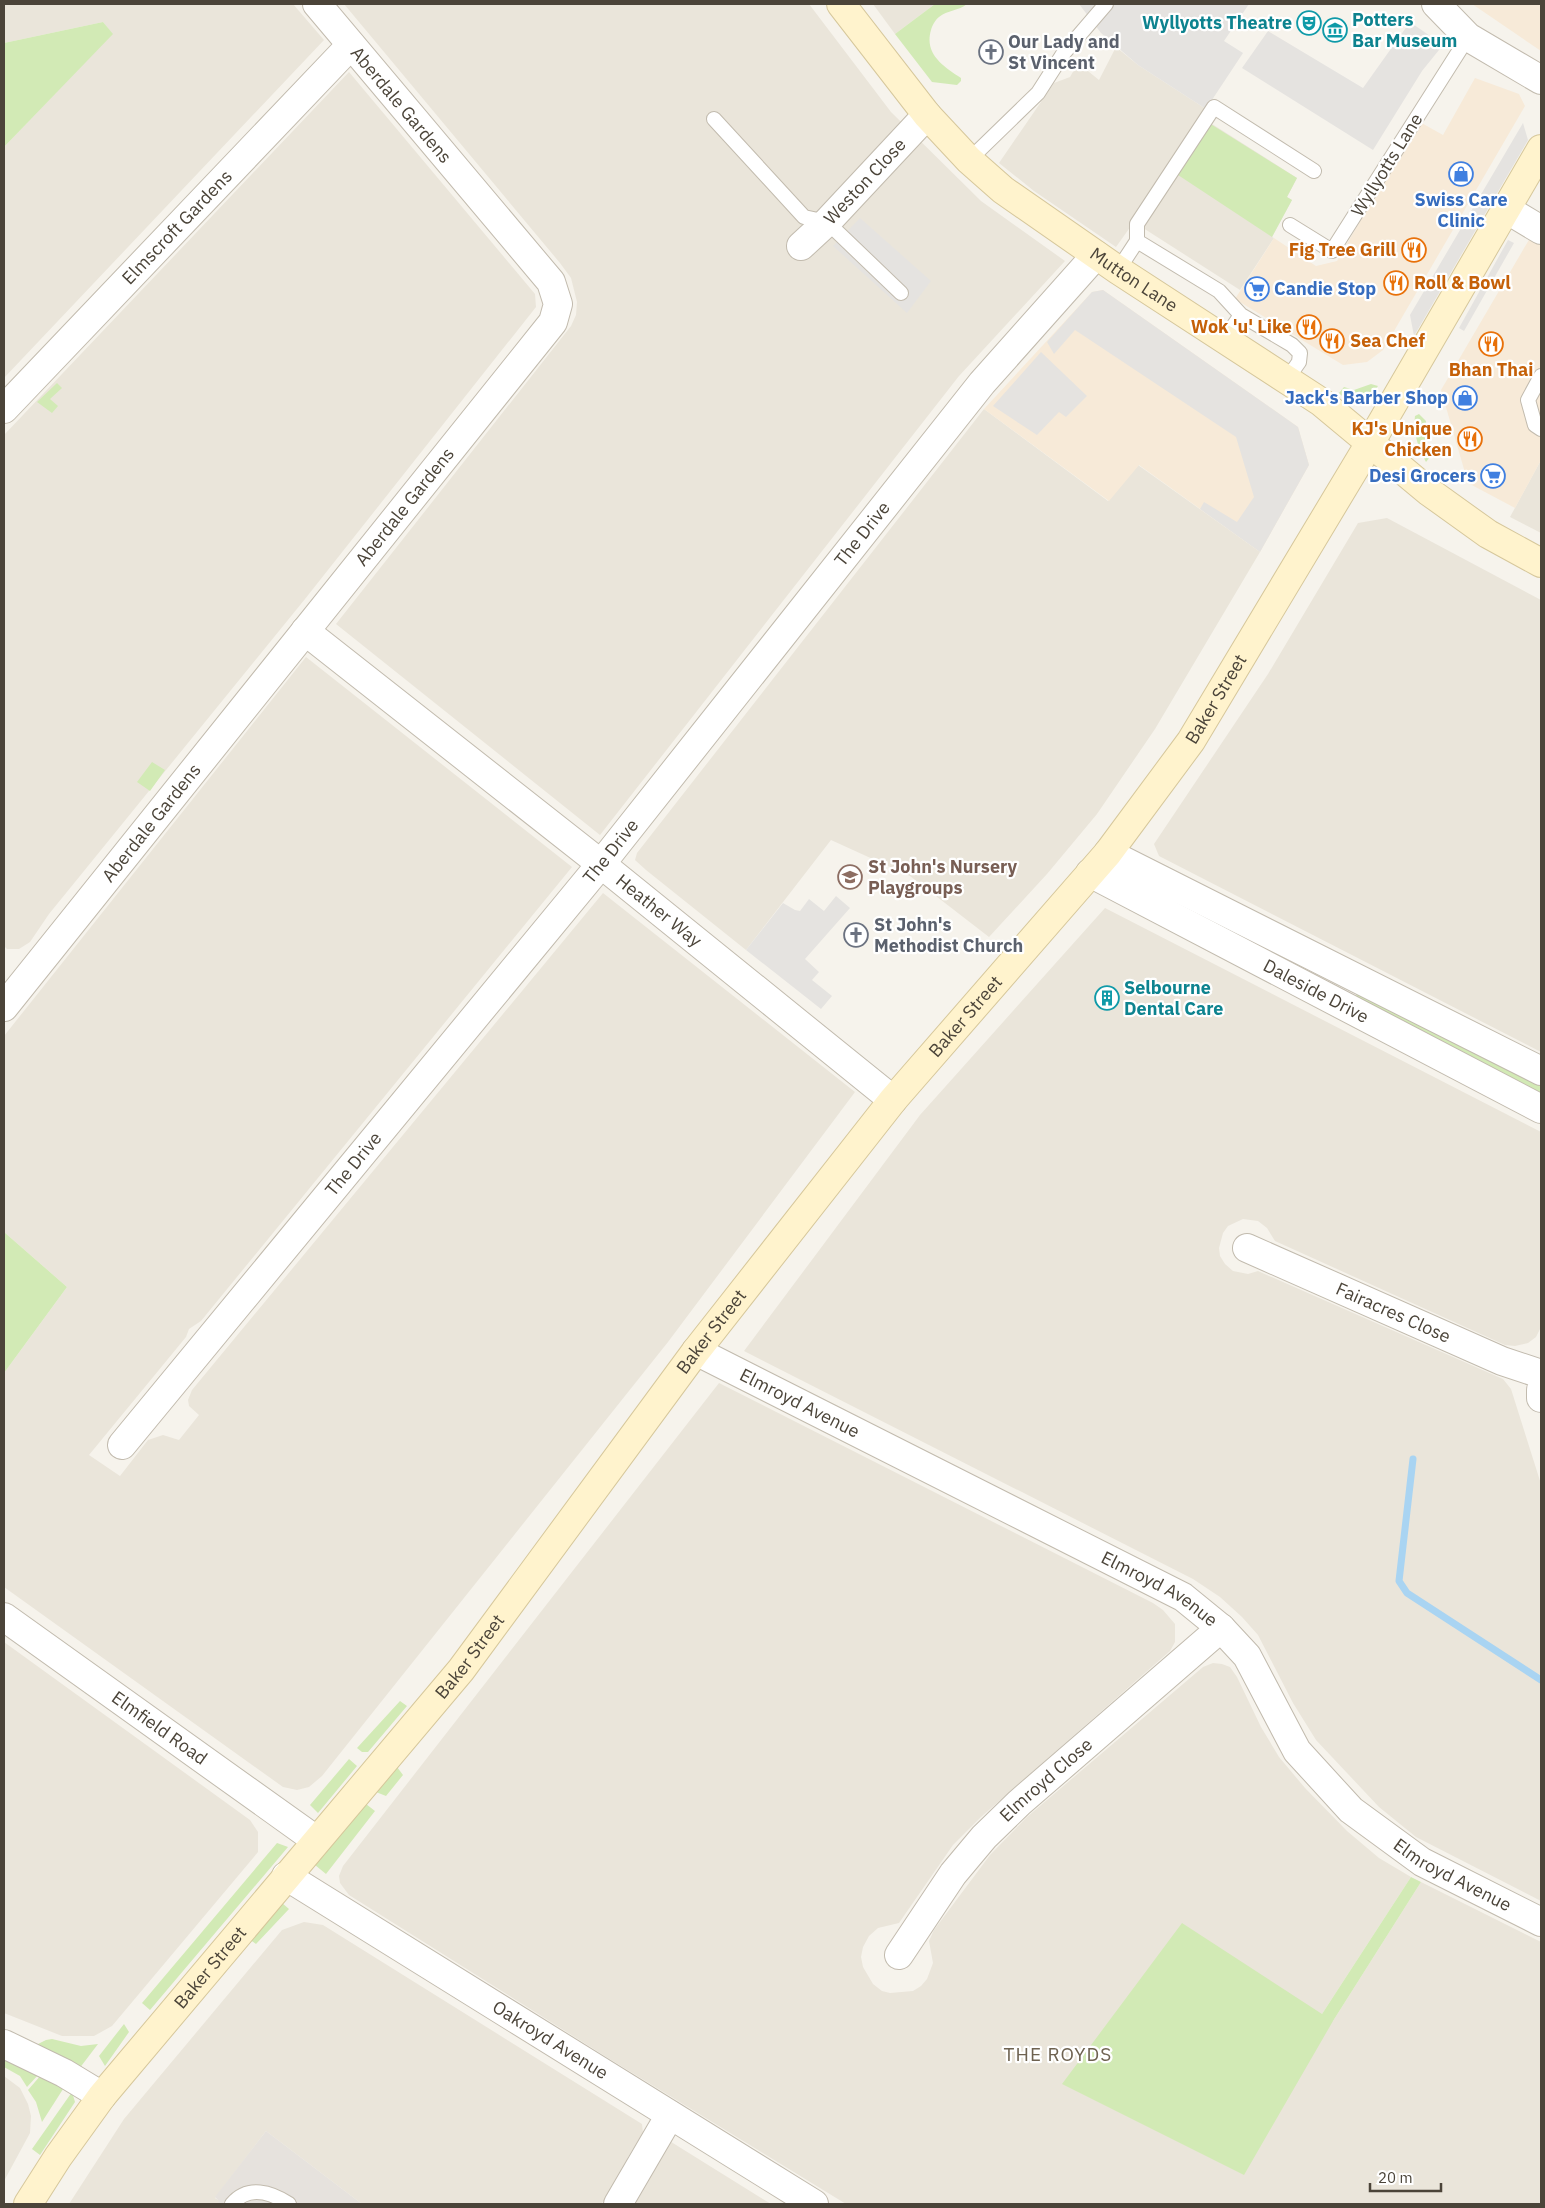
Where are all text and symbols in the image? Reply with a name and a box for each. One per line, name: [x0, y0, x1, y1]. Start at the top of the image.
place label: Potters Bar Museum: [1352, 8, 1457, 52]
theatre icon: Wyllyotts Theatre: [1296, 10, 1322, 36]
place label: Wyllyotts Theatre: [1142, 11, 1292, 34]
museum icon: Potters Bar Museum: [1322, 17, 1348, 43]
place label: Our Lady and St Vincent: [1008, 30, 1120, 74]
church icon: Our Lady and St Vincent: [978, 39, 1004, 65]
street label: Aberdale Gardens: [346, 42, 457, 168]
street label: Wyllyotts Lane: [1346, 109, 1428, 221]
street label: Weston Close: [819, 133, 911, 229]
shop icon: Swiss Care Clinic: [1448, 161, 1474, 187]
street label: Elmscroft Gardens: [117, 165, 237, 289]
place label: Swiss Care Clinic: [1414, 188, 1508, 232]
restaurant icon: Fig Tree Grill: [1401, 237, 1427, 263]
place label: Fig Tree Grill: [1289, 238, 1397, 261]
street label: Mutton Lane: [1086, 242, 1182, 317]
restaurant icon: Roll & Bowl: [1383, 270, 1409, 296]
place label: Roll & Bowl: [1414, 271, 1511, 294]
supermarket icon: Candie Stop: [1244, 276, 1270, 302]
place label: Candie Stop: [1274, 277, 1376, 300]
restaurant icon: Wok 'u' Like: [1296, 314, 1322, 340]
place label: Wok 'u' Like: [1191, 315, 1292, 338]
restaurant icon: Sea Chef: [1319, 328, 1345, 354]
place label: Sea Chef: [1350, 329, 1425, 352]
restaurant icon: Bhan Thai: [1478, 331, 1504, 357]
place label: Bhan Thai: [1449, 358, 1533, 381]
shop icon: Jack's Barber Shop: [1452, 385, 1478, 411]
place label: Jack's Barber Shop: [1285, 386, 1448, 409]
place label: KJ's Unique Chicken: [1351, 417, 1452, 461]
restaurant icon: KJ's Unique Chicken: [1457, 426, 1483, 452]
street label: Aberdale Gardens: [350, 443, 459, 570]
supermarket icon: Desi Grocers: [1480, 463, 1506, 489]
place label: Desi Grocers: [1369, 464, 1476, 487]
street label: The Drive: [829, 496, 895, 571]
street label: Baker Street: [1180, 650, 1251, 748]
street label: Aberdale Gardens: [97, 759, 206, 886]
street label: The Drive: [578, 814, 643, 888]
place label: St John's Nursery Playgroups: [868, 855, 1017, 899]
school or university icon: St John's Nursery Playgroups: [837, 864, 863, 890]
street label: Heather Way: [611, 869, 707, 952]
place label: St John's Methodist Church: [874, 913, 1023, 957]
church icon: St John's Methodist Church: [843, 922, 869, 948]
street label: Daleside Drive: [1259, 954, 1373, 1028]
street label: Baker Street: [924, 971, 1007, 1062]
place label: Selbourne Dental Care: [1124, 976, 1224, 1020]
building icon: Selbourne Dental Care: [1094, 985, 1120, 1011]
street label: The Drive: [320, 1127, 386, 1201]
street label: Fairacres Close: [1333, 1277, 1454, 1348]
street label: Baker Street: [671, 1285, 751, 1378]
street label: Elmroyd Avenue: [736, 1363, 864, 1443]
street label: Elmroyd Avenue: [1097, 1546, 1223, 1632]
street label: Baker Street: [430, 1609, 509, 1703]
street label: Elmfield Road: [107, 1686, 212, 1770]
street label: Elmroyd Close: [995, 1733, 1097, 1827]
street label: Elmroyd Avenue: [1389, 1833, 1515, 1916]
street label: Baker Street: [169, 1921, 251, 2013]
street label: Oakroyd Avenue: [488, 1995, 613, 2084]
district label: THE ROYDS: [1004, 2042, 1112, 2066]
scale bar: [1370, 2160, 1441, 2192]
text: 20 m: [1378, 2168, 1413, 2187]

